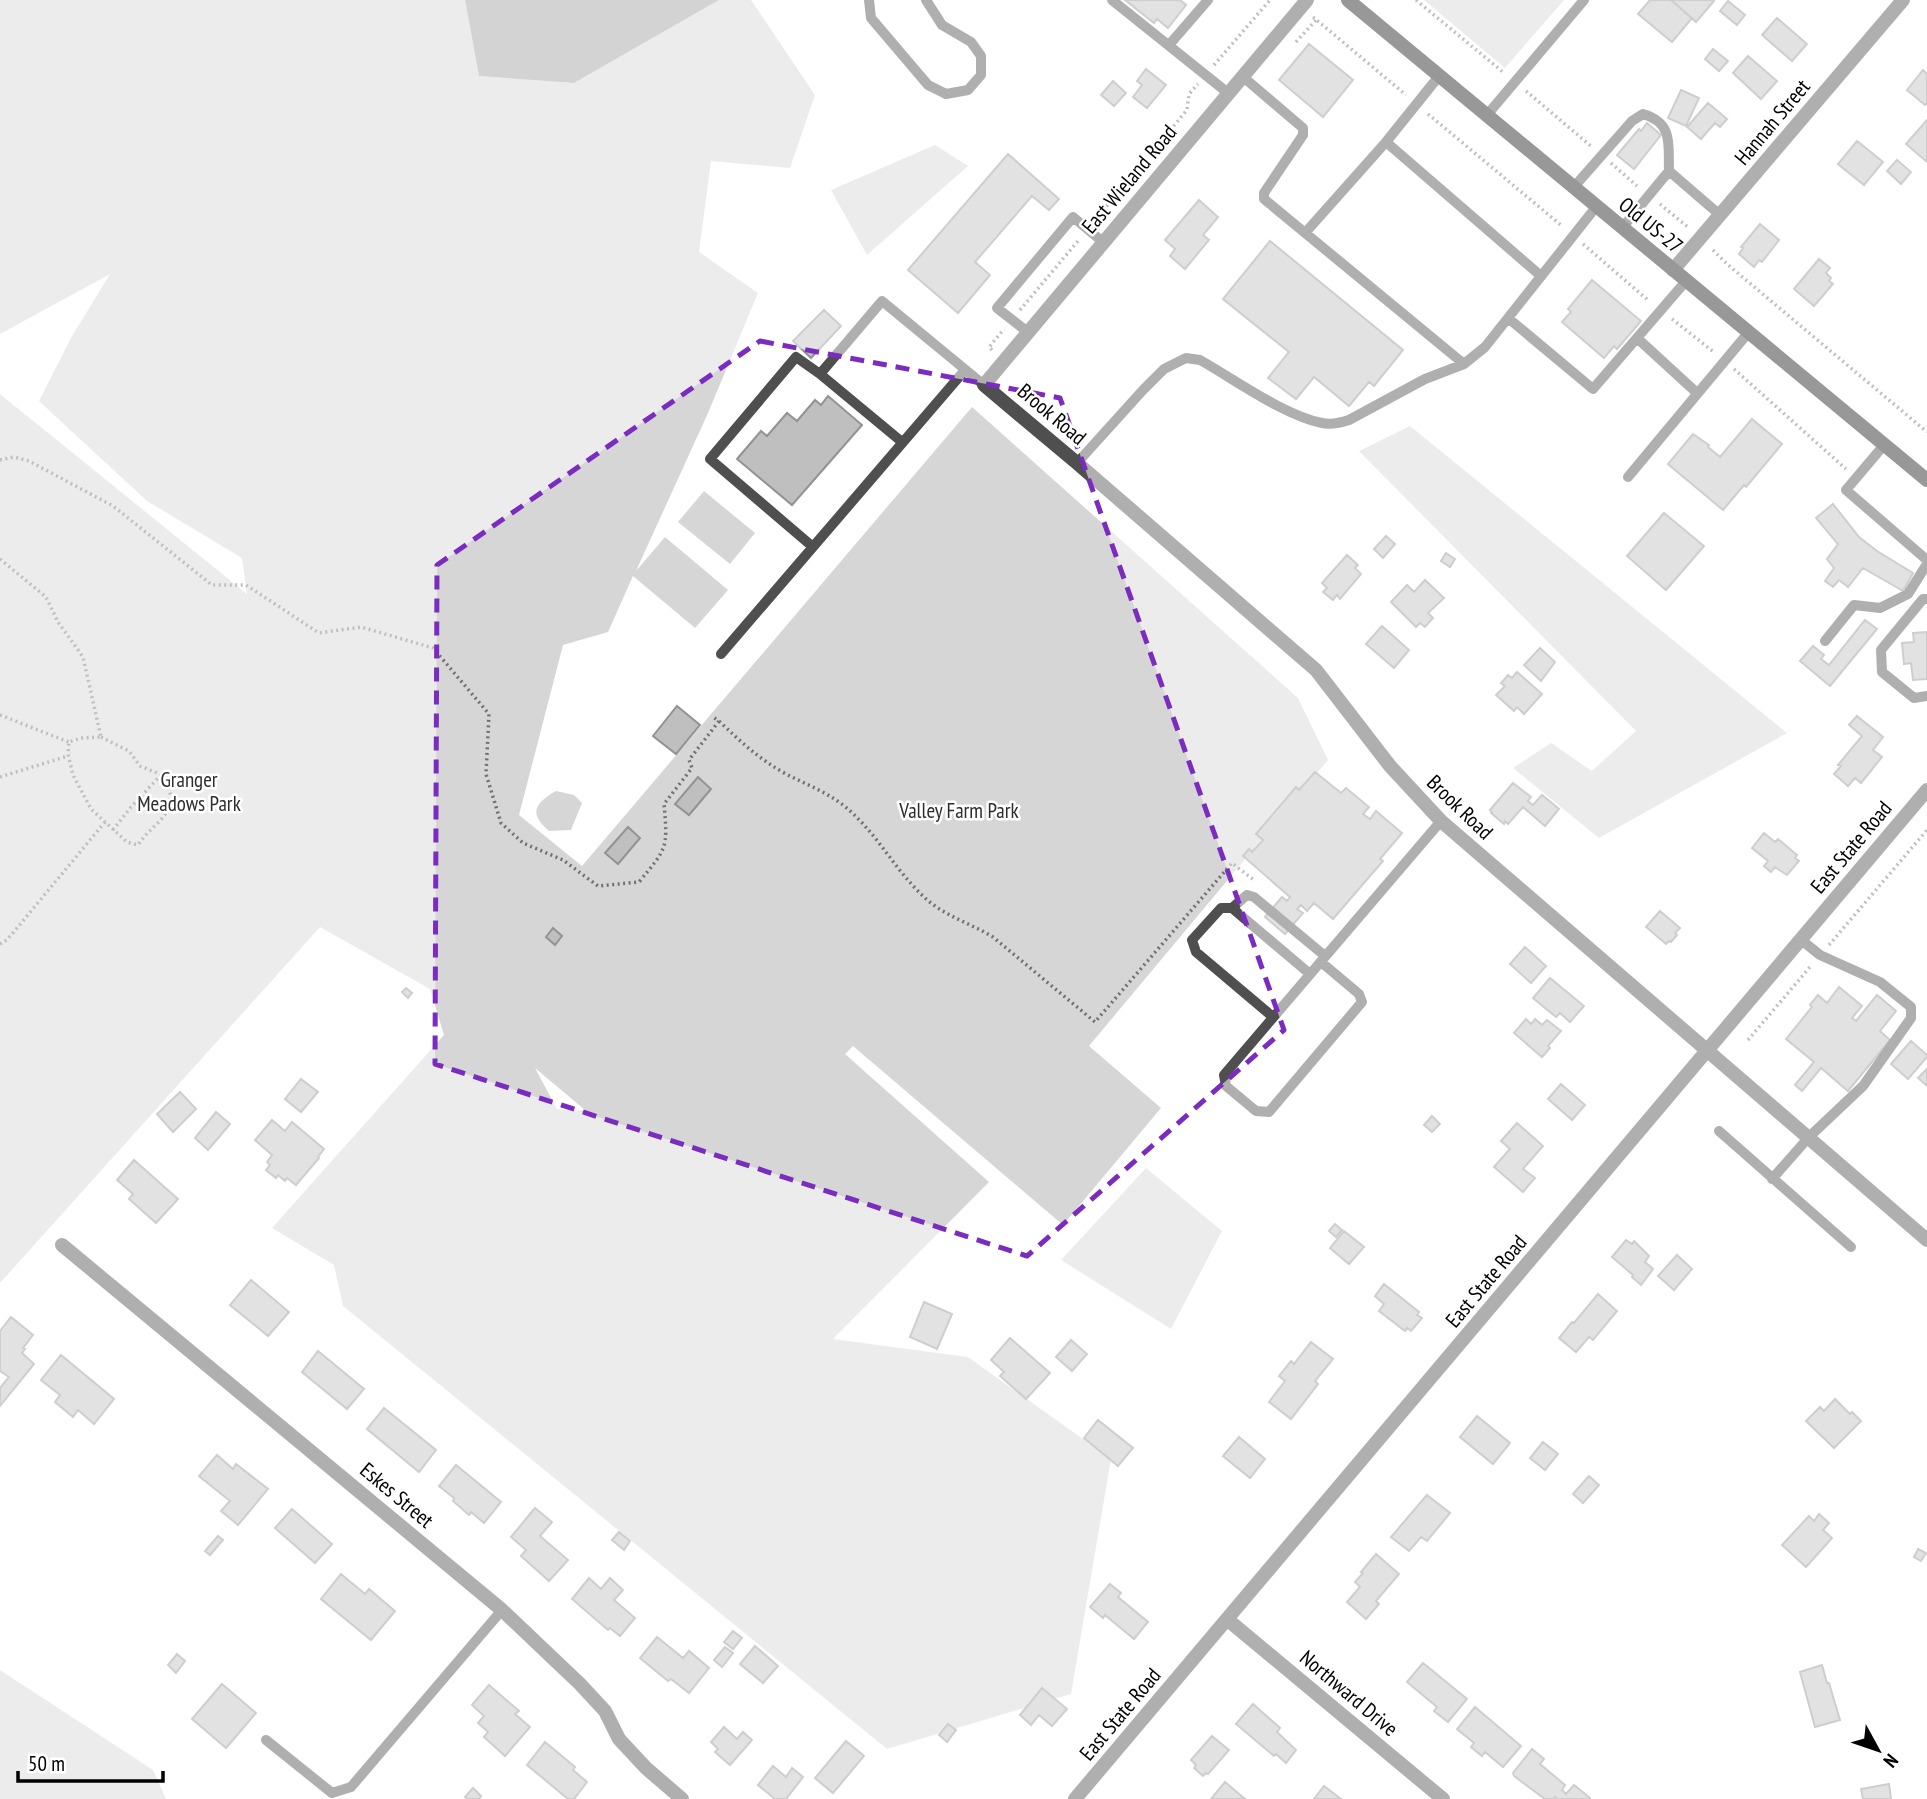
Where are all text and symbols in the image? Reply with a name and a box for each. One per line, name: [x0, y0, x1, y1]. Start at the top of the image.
street label: Hannah Street: [1728, 73, 1816, 170]
street label: East Wieland Road: [1076, 119, 1182, 239]
street label: Old US-27: [1613, 191, 1689, 259]
street label: Brook Road: [1012, 377, 1092, 451]
park label: Granger Meadows Park: [137, 766, 241, 817]
street label: Brook Road: [1421, 769, 1499, 845]
street label: East State Road: [1805, 795, 1897, 899]
park label: Valley Farm Park: [898, 797, 1019, 824]
street label: East State Road: [1440, 1229, 1532, 1333]
street label: Eskes Street: [355, 1456, 439, 1534]
street label: Northward Drive: [1294, 1644, 1404, 1742]
street label: East State Road: [1074, 1662, 1166, 1766]
north arrow: [1843, 1715, 1913, 1785]
scale bar: [18, 1740, 163, 1784]
text: N: [1879, 1749, 1904, 1773]
text: 50 m: [28, 1750, 65, 1777]

